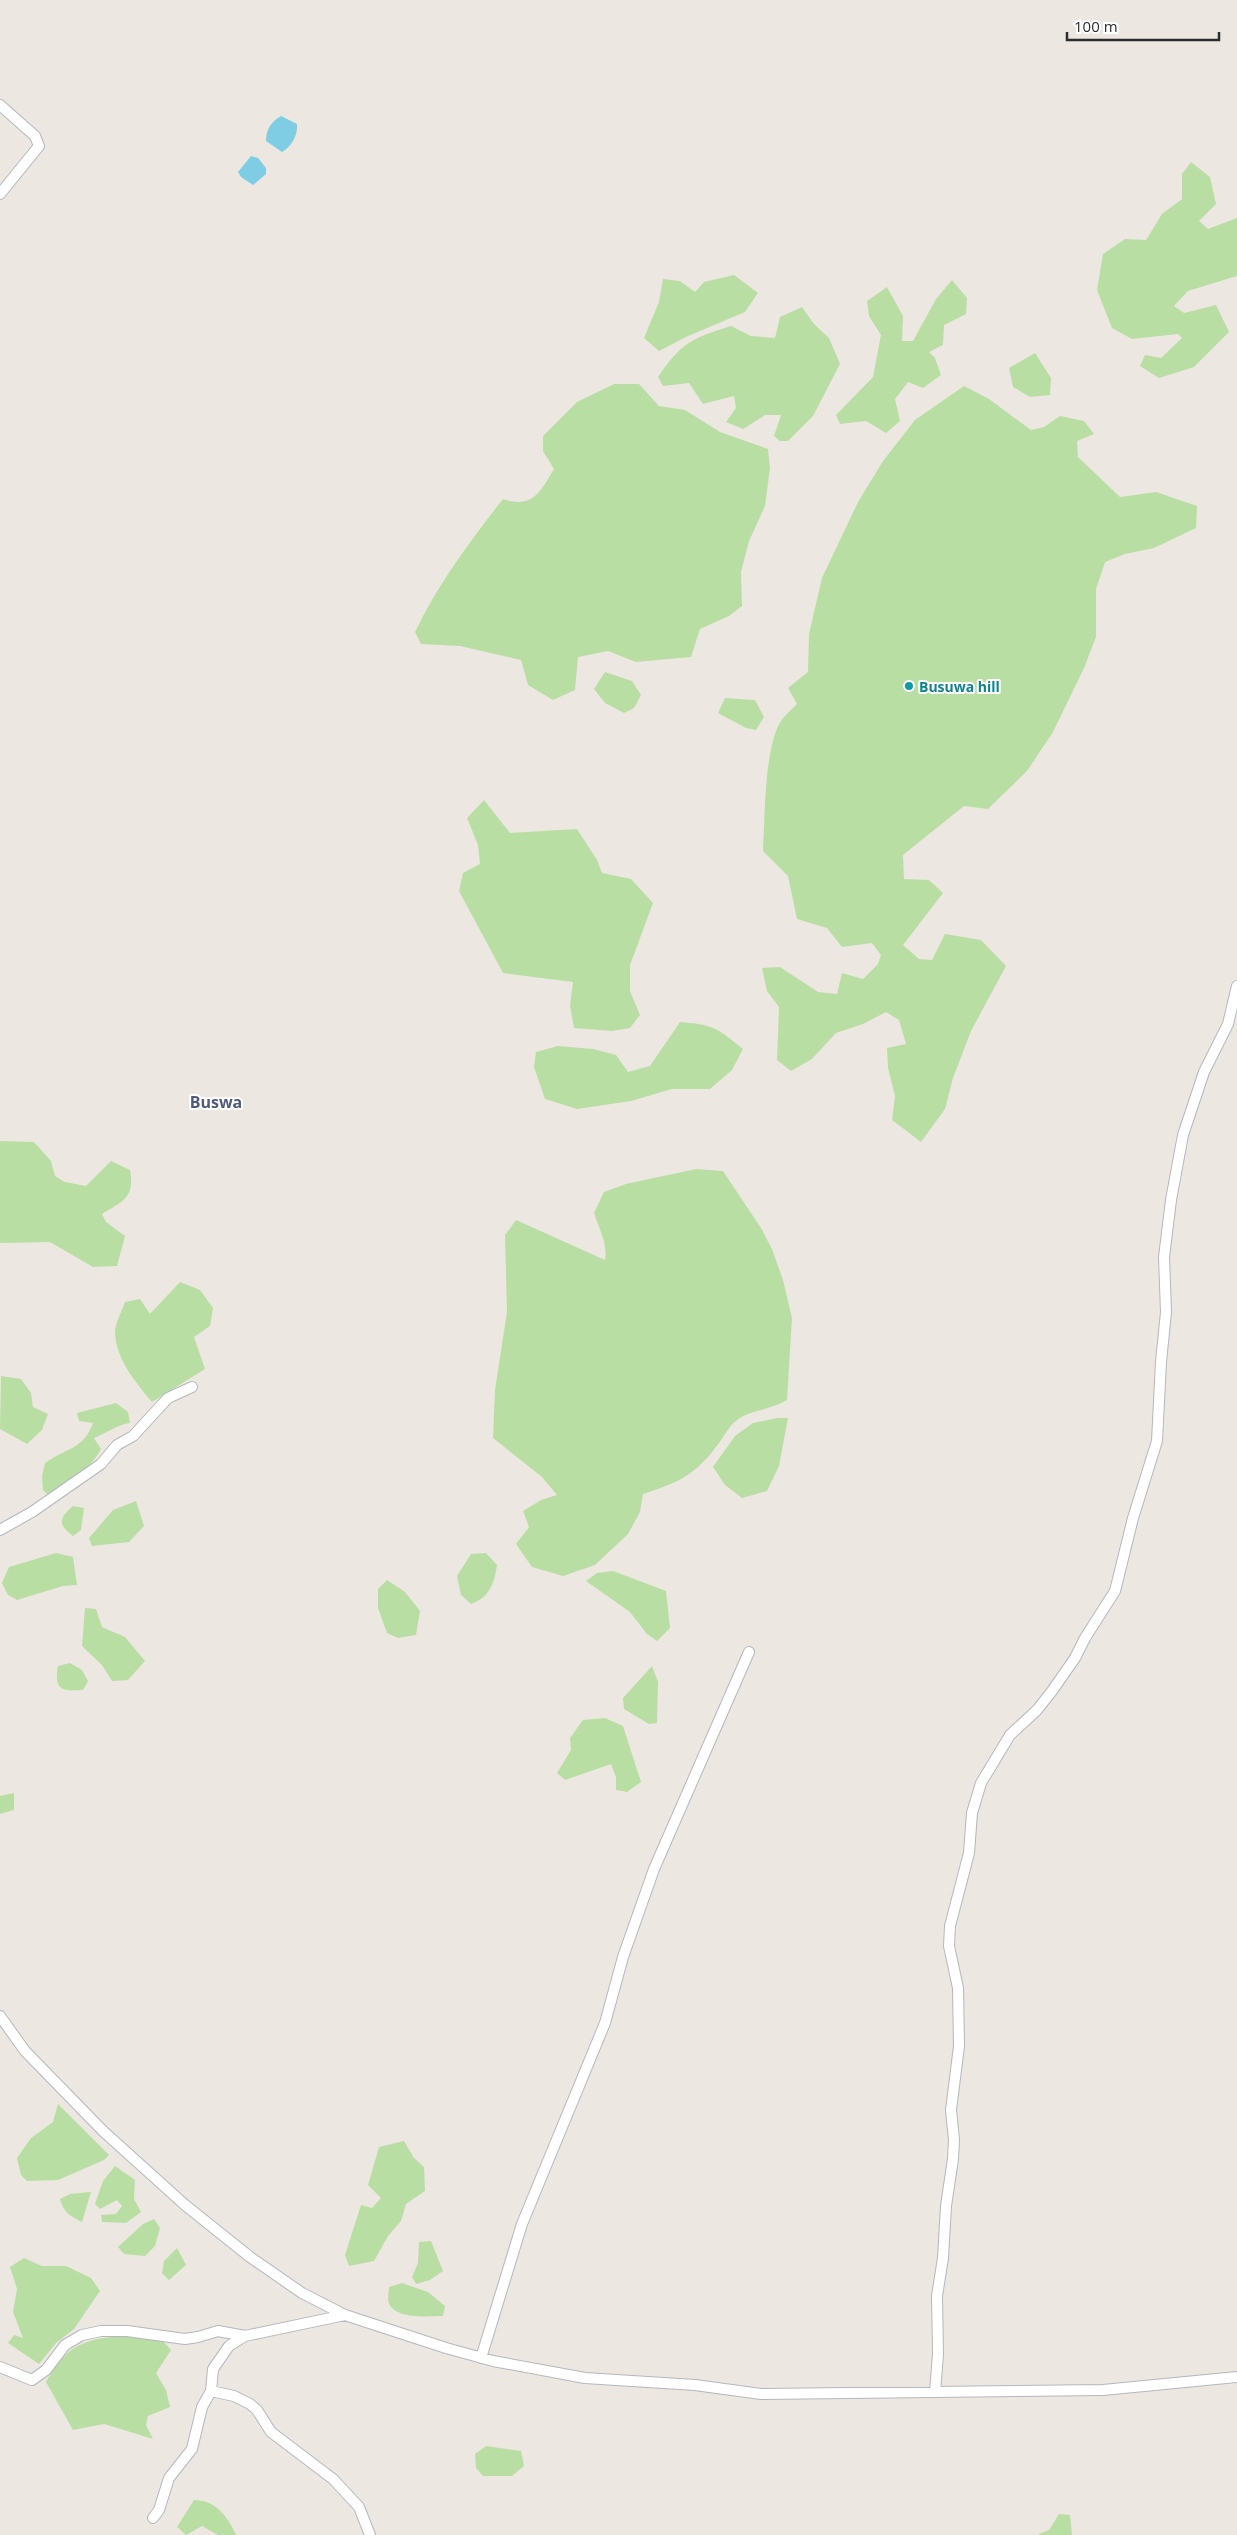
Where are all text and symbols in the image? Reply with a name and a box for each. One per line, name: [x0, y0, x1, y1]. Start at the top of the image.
scale bar: [1067, 10, 1220, 42]
text: 100 m: [1074, 16, 1118, 36]
place label: Busuwa hill: [919, 677, 1000, 696]
marker: Busuwa hill: [903, 680, 915, 692]
district label: Buswa: [190, 1091, 242, 1113]

